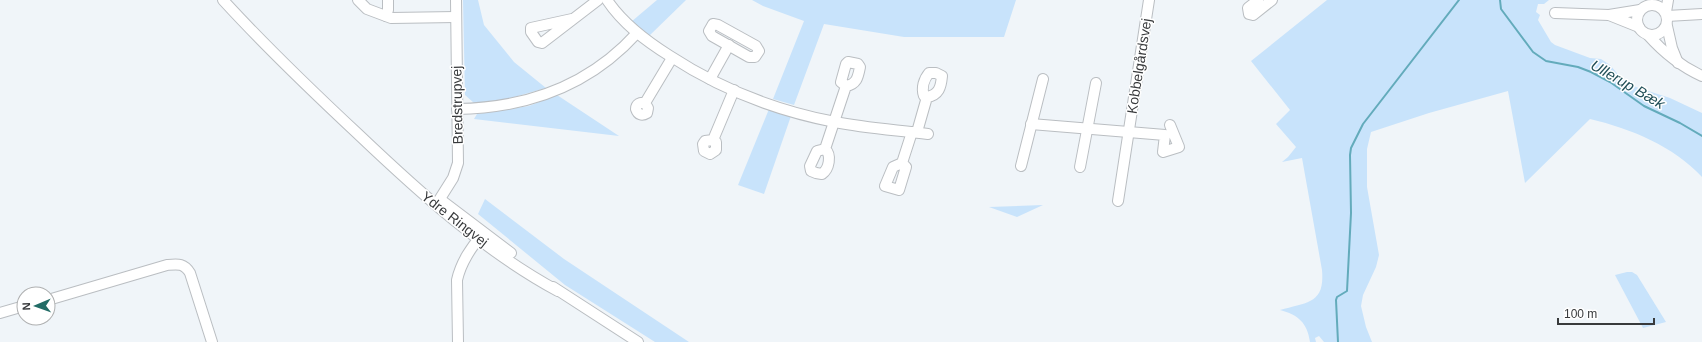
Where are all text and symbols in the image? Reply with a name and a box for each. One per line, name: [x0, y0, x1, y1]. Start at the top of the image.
street label: Kobbelgårdsvej: [1124, 17, 1154, 115]
water label: Ullerup Bæk: [1588, 56, 1669, 113]
street label: Bredstrupvej: [448, 66, 466, 144]
street label: Ydre Ringvej: [418, 188, 492, 250]
north arrow: [16, 286, 56, 326]
scale bar: [1558, 300, 1654, 326]
text: N: [20, 302, 32, 311]
text: 100 m: [1564, 307, 1597, 321]

